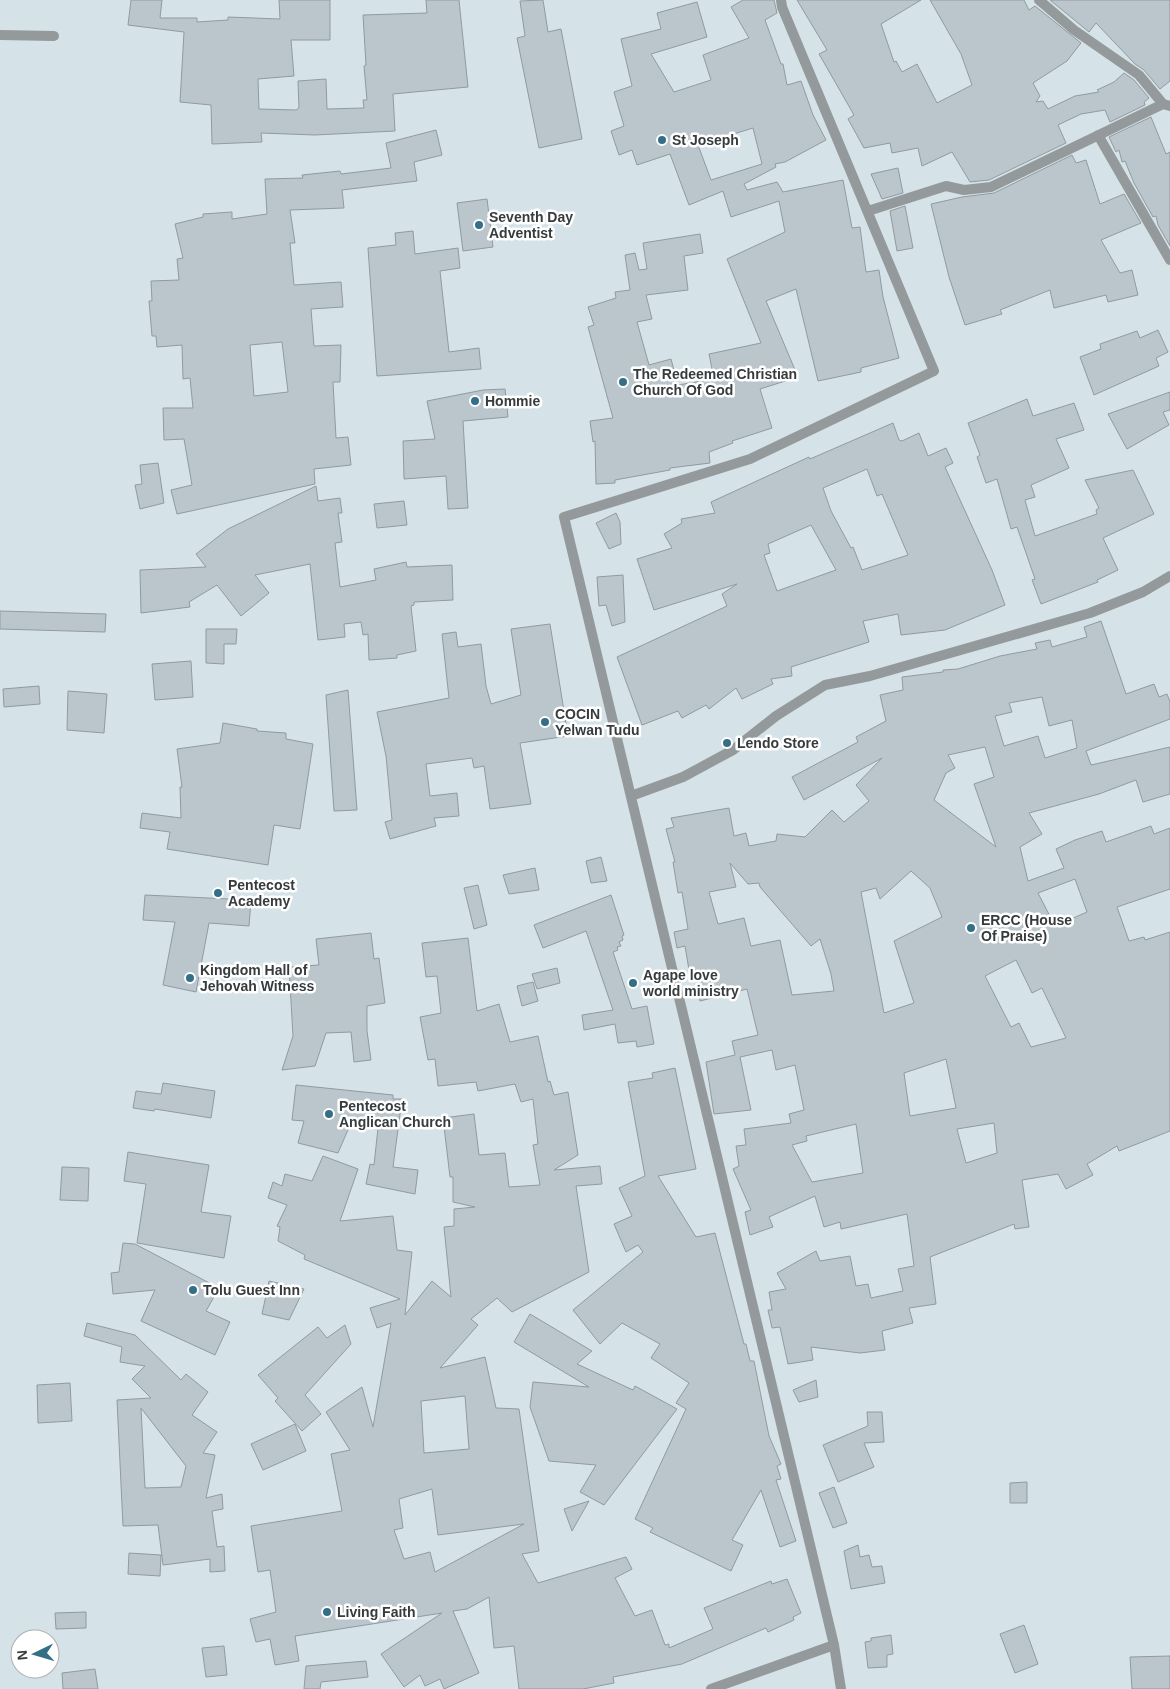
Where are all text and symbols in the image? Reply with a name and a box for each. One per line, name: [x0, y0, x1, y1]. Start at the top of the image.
place label: St Joseph: [672, 132, 739, 148]
marker: St Joseph: [656, 134, 668, 146]
place label: Seventh Day Adventist: [489, 209, 573, 241]
marker: Seventh Day Adventist: [473, 219, 485, 231]
place label: The Redeemed Christian Church Of God: [633, 366, 797, 398]
marker: The Redeemed Christian Church Of God: [617, 376, 629, 388]
place label: Hommie: [485, 393, 540, 409]
marker: Hommie: [469, 395, 481, 407]
place label: COCIN Yelwan Tudu: [555, 706, 640, 738]
marker: COCIN Yelwan Tudu: [539, 716, 551, 728]
place label: Lendo Store: [737, 735, 819, 751]
marker: Lendo Store: [721, 737, 733, 749]
place label: Pentecost Academy: [228, 877, 295, 909]
marker: Pentecost Academy: [212, 887, 224, 899]
place label: ERCC (House Of Praise): [981, 912, 1072, 944]
marker: ERCC (House Of Praise): [965, 922, 977, 934]
place label: Kingdom Hall of Jehovah Witness: [200, 962, 314, 994]
place label: Agape love world ministry: [642, 967, 739, 999]
marker: Kingdom Hall of Jehovah Witness: [184, 972, 196, 984]
marker: Agape love world ministry: [627, 977, 639, 989]
place label: Pentecost Anglican Church: [339, 1098, 451, 1130]
marker: Pentecost Anglican Church: [323, 1108, 335, 1120]
place label: Tolu Guest Inn: [203, 1282, 300, 1298]
marker: Tolu Guest Inn: [187, 1284, 199, 1296]
place label: Living Faith: [337, 1604, 416, 1620]
marker: Living Faith: [321, 1606, 333, 1618]
north arrow: [10, 1629, 60, 1679]
text: N: [14, 1649, 30, 1661]

